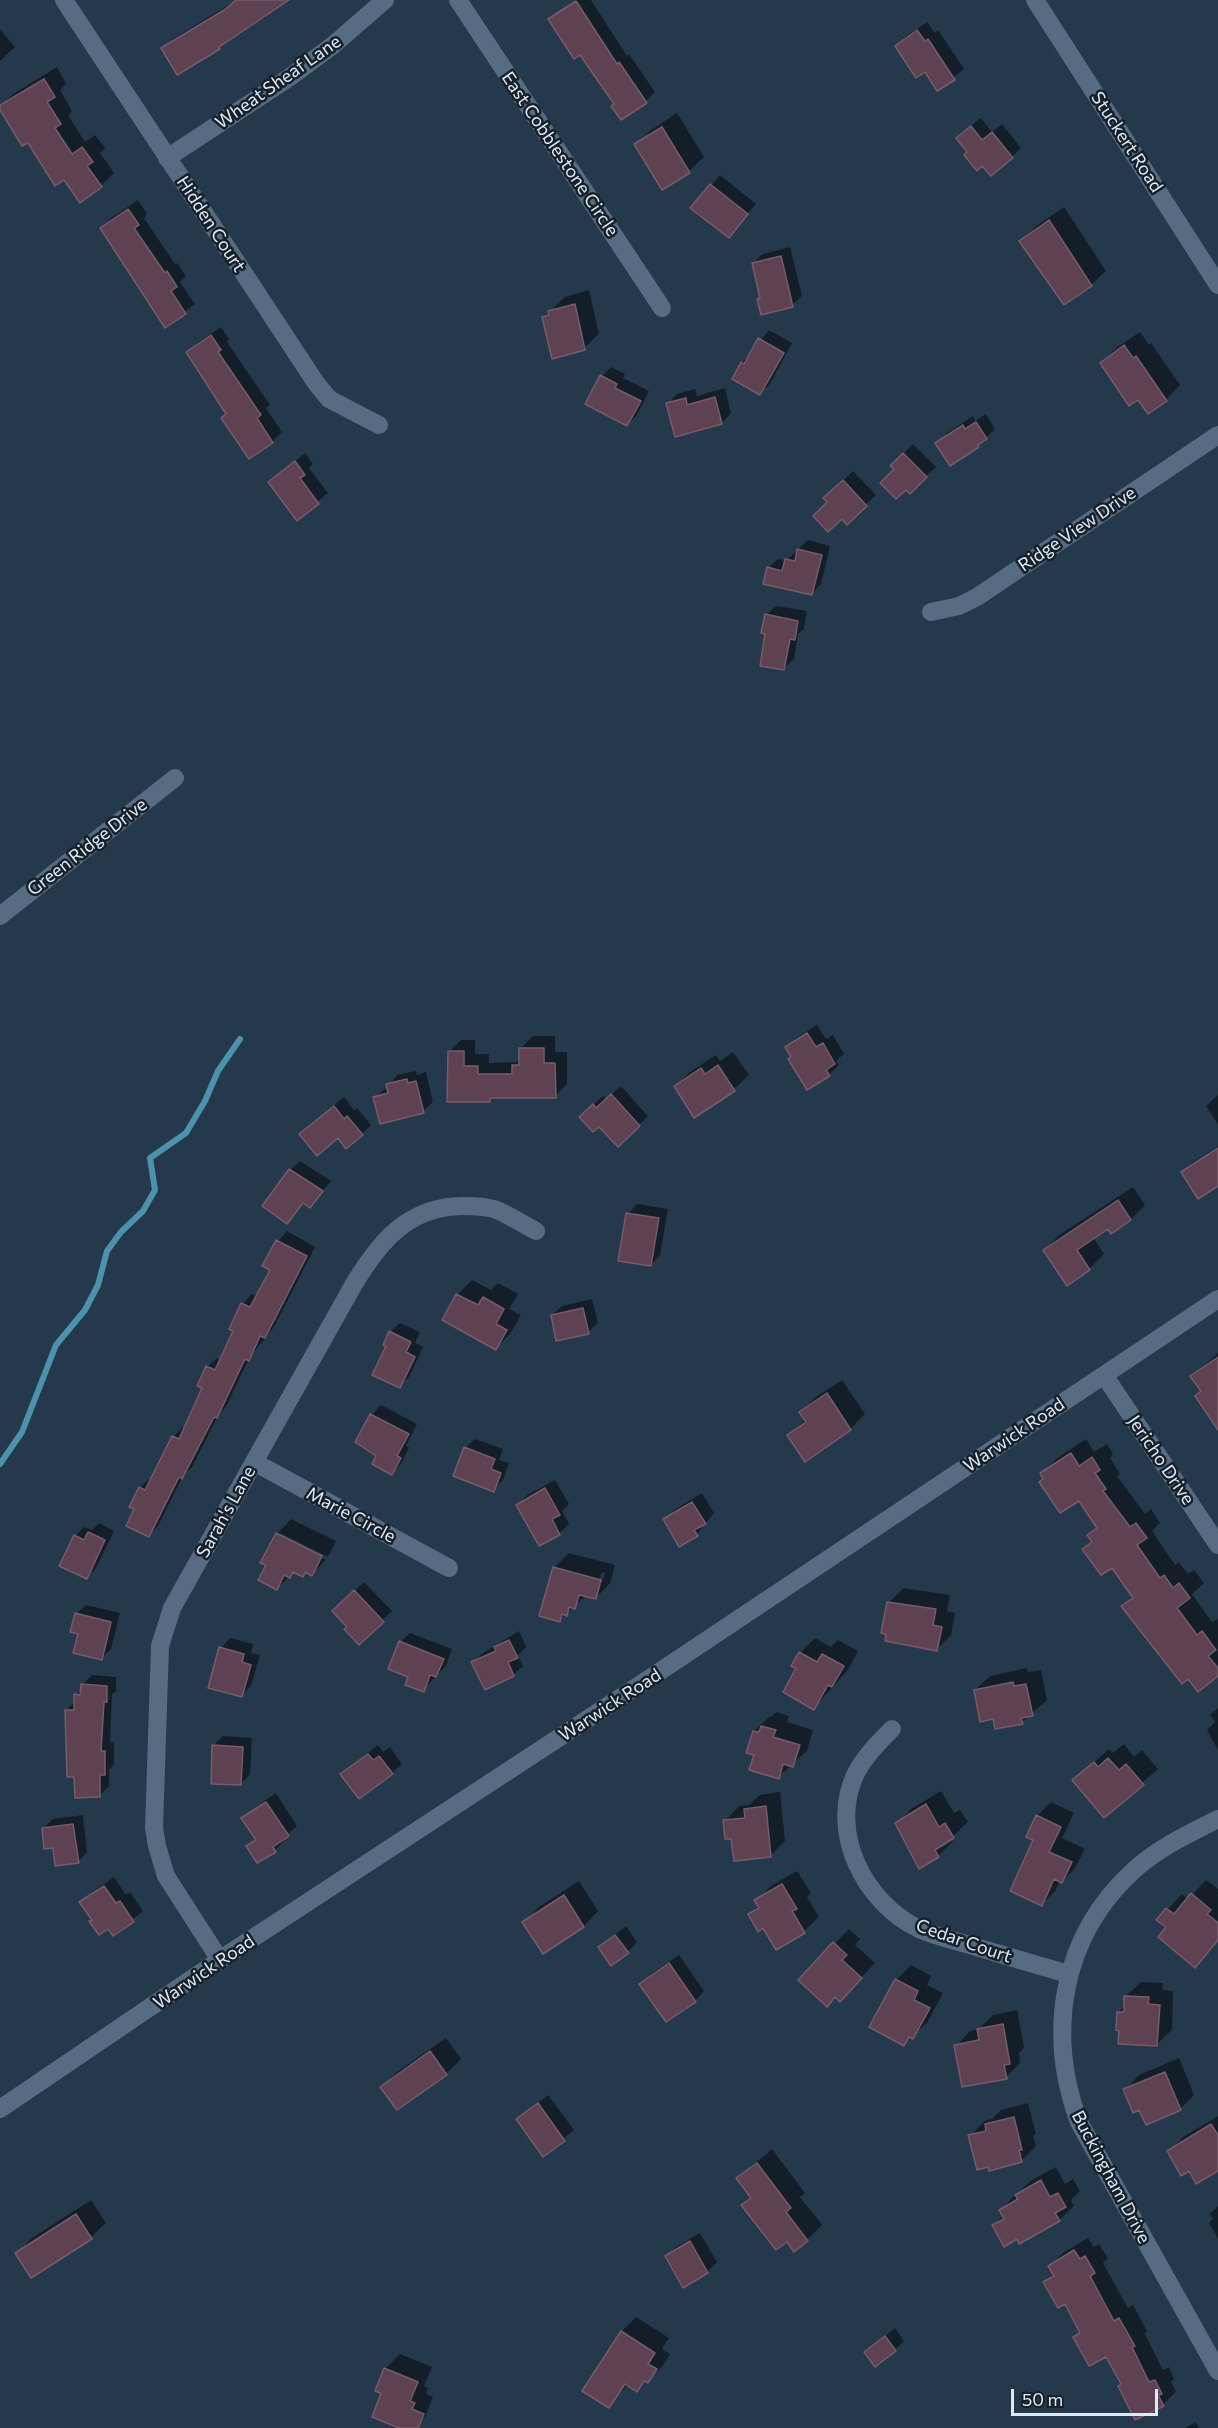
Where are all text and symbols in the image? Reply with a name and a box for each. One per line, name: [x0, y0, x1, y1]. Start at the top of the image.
street label: Wheat Sheaf Lane: [211, 31, 345, 133]
street label: East Cobblestone Circle: [497, 68, 623, 240]
street label: Stuckert Road: [1086, 88, 1168, 196]
street label: Hidden Court: [172, 172, 250, 276]
street label: Ridge View Drive: [1014, 482, 1140, 576]
street label: Green Ridge Drive: [23, 794, 151, 900]
street label: Warwick Road: [959, 1393, 1069, 1477]
street label: Jericho Drive: [1123, 1411, 1199, 1509]
street label: Sarah's Lane: [192, 1462, 260, 1562]
street label: Marie Circle: [303, 1482, 399, 1548]
street label: Warwick Road: [555, 1664, 665, 1746]
street label: Cedar Court: [913, 1915, 1015, 1967]
street label: Warwick Road: [149, 1930, 259, 2014]
street label: Buckingham Drive: [1067, 2107, 1155, 2247]
scale bar: [1014, 2377, 1161, 2415]
text: 50 m: [1022, 2388, 1063, 2410]

